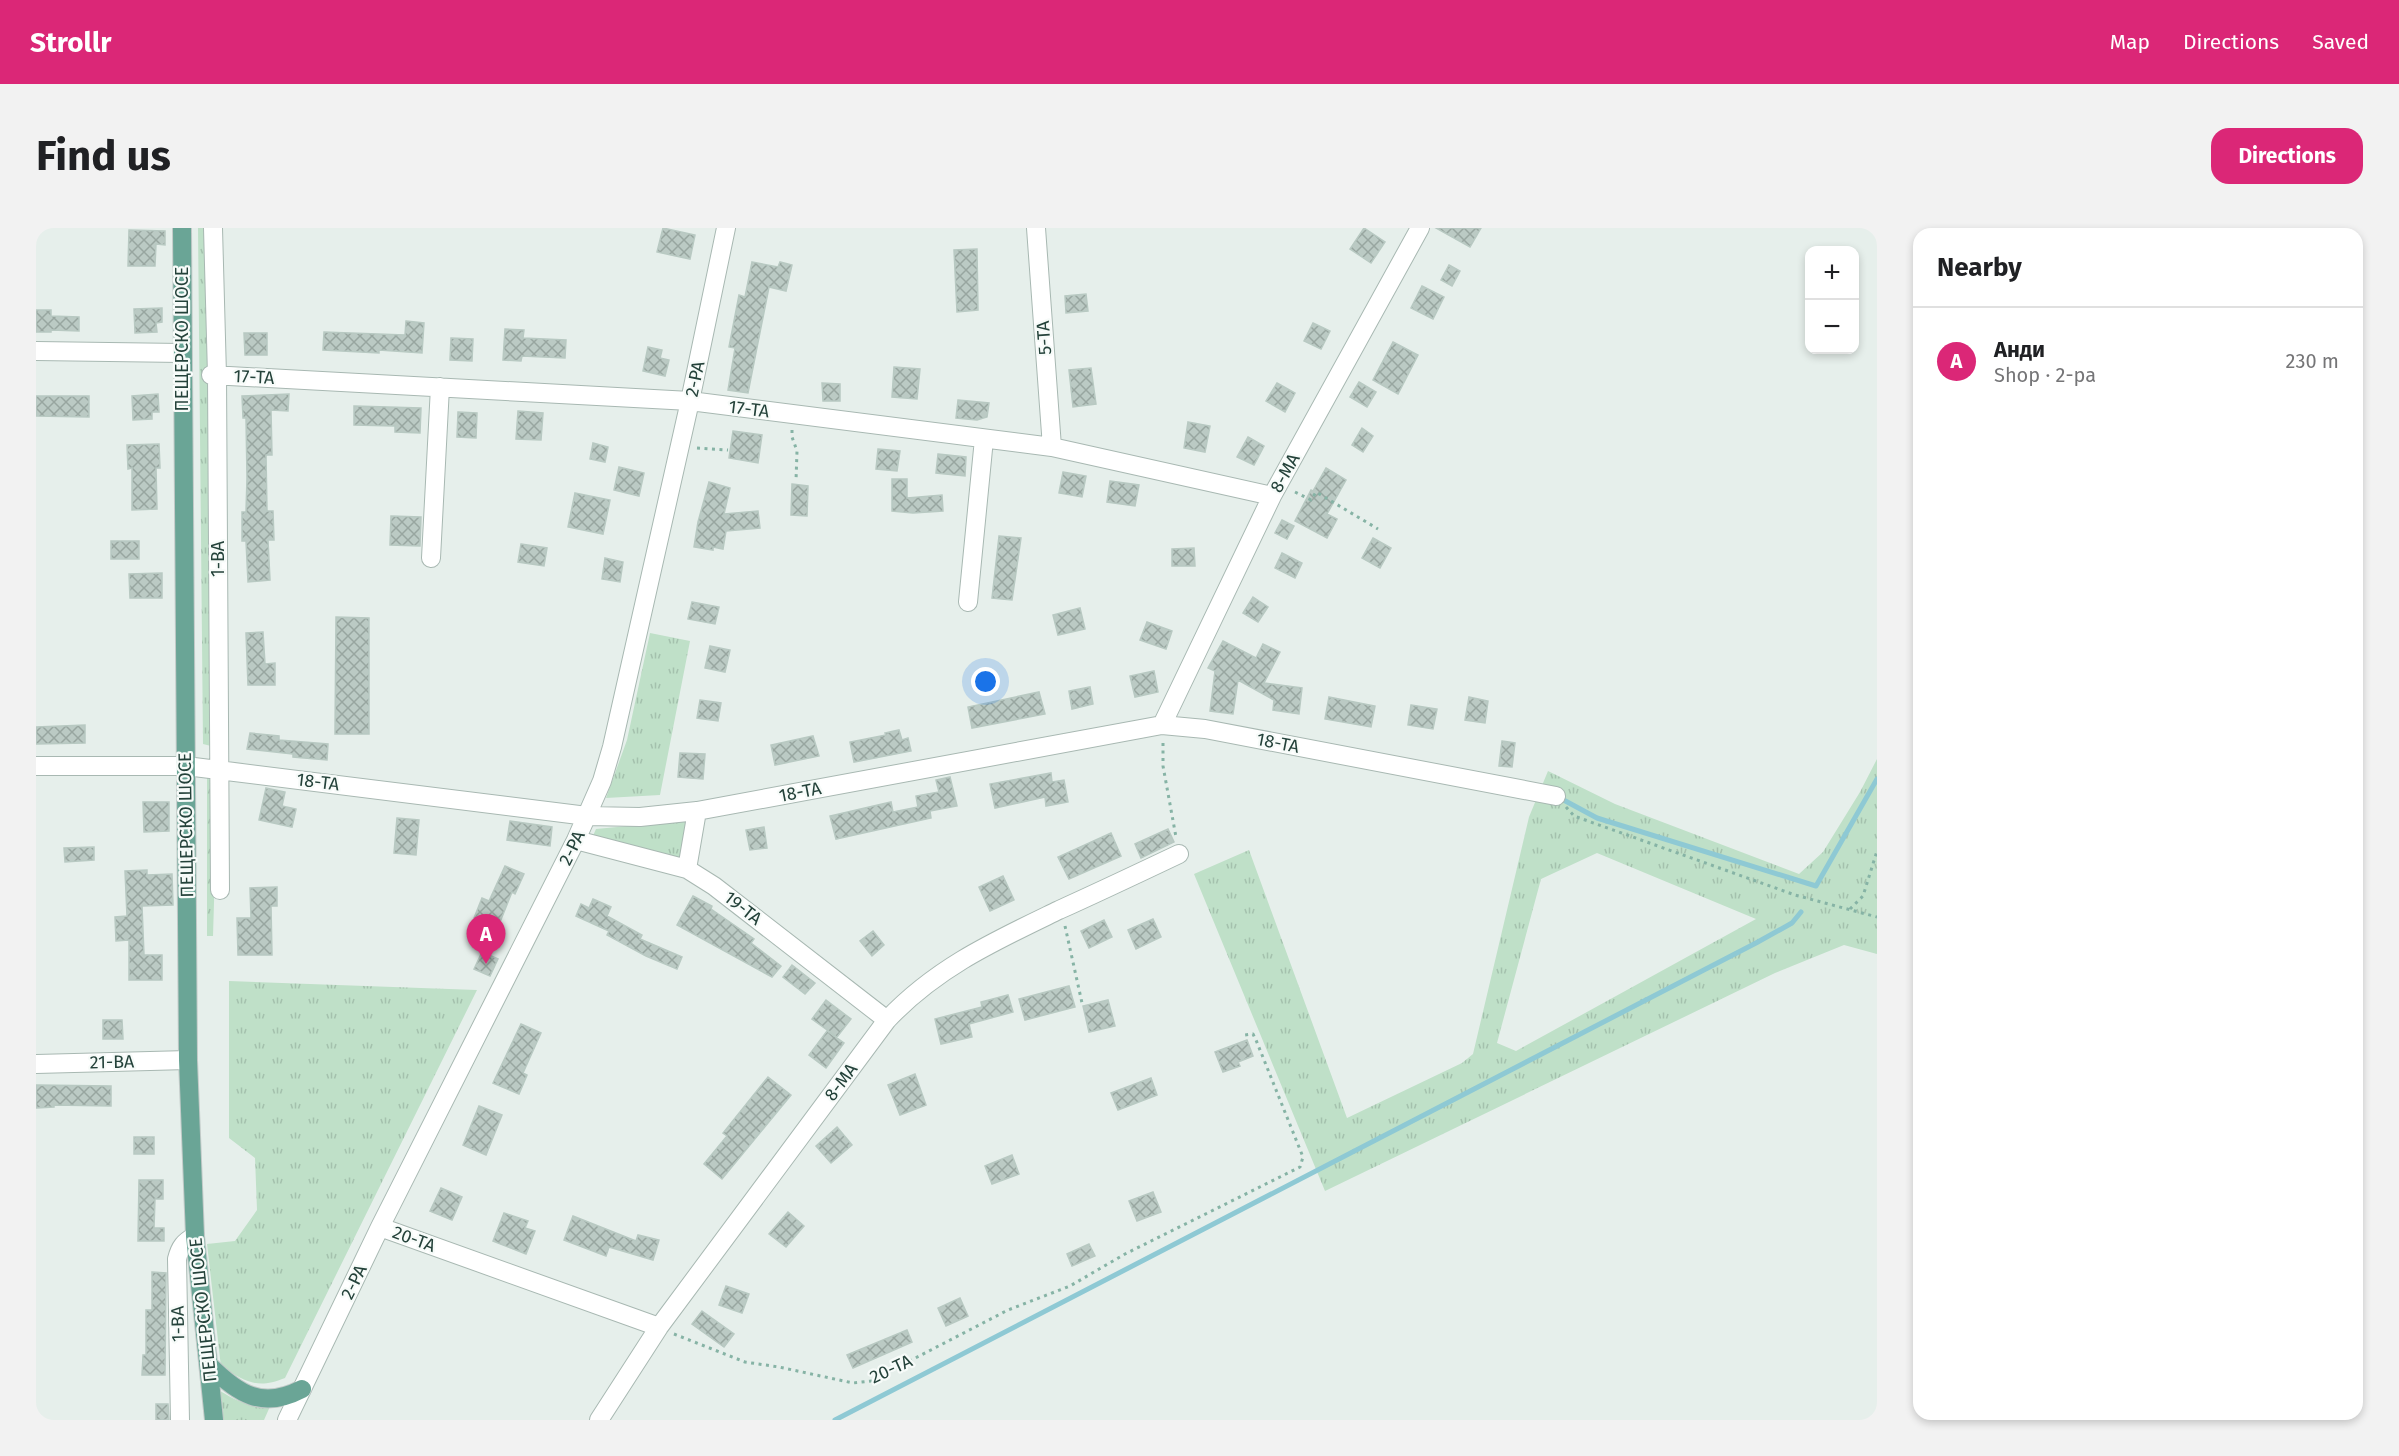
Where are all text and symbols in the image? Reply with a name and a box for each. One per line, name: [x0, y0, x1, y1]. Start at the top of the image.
text: Strollr: [30, 26, 111, 59]
text: Map: [2110, 29, 2150, 55]
text: Directions: [2183, 29, 2279, 55]
text: Saved: [2312, 29, 2369, 55]
button: Directions: [2211, 128, 2363, 184]
text: Find us: [36, 131, 171, 181]
map controls: [1805, 246, 1859, 354]
button: +: [1805, 246, 1859, 300]
text: Nearby: [1937, 252, 2022, 283]
street label: ПЕЩЕРСКО ШОСЕ: [171, 267, 193, 412]
button: −: [1805, 300, 1859, 354]
street label: 5-ТА: [1032, 320, 1056, 356]
text: Анди: [1994, 336, 2045, 363]
text: A: [1951, 349, 1962, 373]
text: 230 m: [2286, 349, 2339, 373]
street label: 2-РА: [681, 359, 710, 399]
text: Shop · 2-ра: [1994, 363, 2096, 387]
street label: 17-ТА: [233, 365, 276, 389]
street label: 17-ТА: [727, 396, 771, 422]
street label: 8-МА: [1265, 449, 1305, 496]
street label: 1-ВА: [207, 540, 229, 577]
your location: [971, 667, 1000, 696]
street label: 18-ТА: [1255, 728, 1302, 758]
street label: ПЕЩЕРСКО ШОСЕ: [174, 752, 198, 898]
street label: 18-ТА: [295, 768, 341, 796]
street label: 18-ТА: [777, 777, 824, 807]
street label: 2-РА: [554, 826, 590, 869]
street label: 19-ТА: [720, 886, 767, 930]
pin: A: [466, 914, 506, 964]
street label: 21-ВА: [89, 1051, 135, 1073]
street label: 8-МА: [820, 1058, 863, 1105]
street label: 20-ТА: [390, 1221, 439, 1257]
street label: ПЕЩЕРСКО ШОСЕ: [184, 1237, 222, 1383]
street label: 2-РА: [336, 1260, 372, 1303]
street label: 1-ВА: [167, 1305, 189, 1342]
street label: 20-ТА: [866, 1349, 916, 1388]

